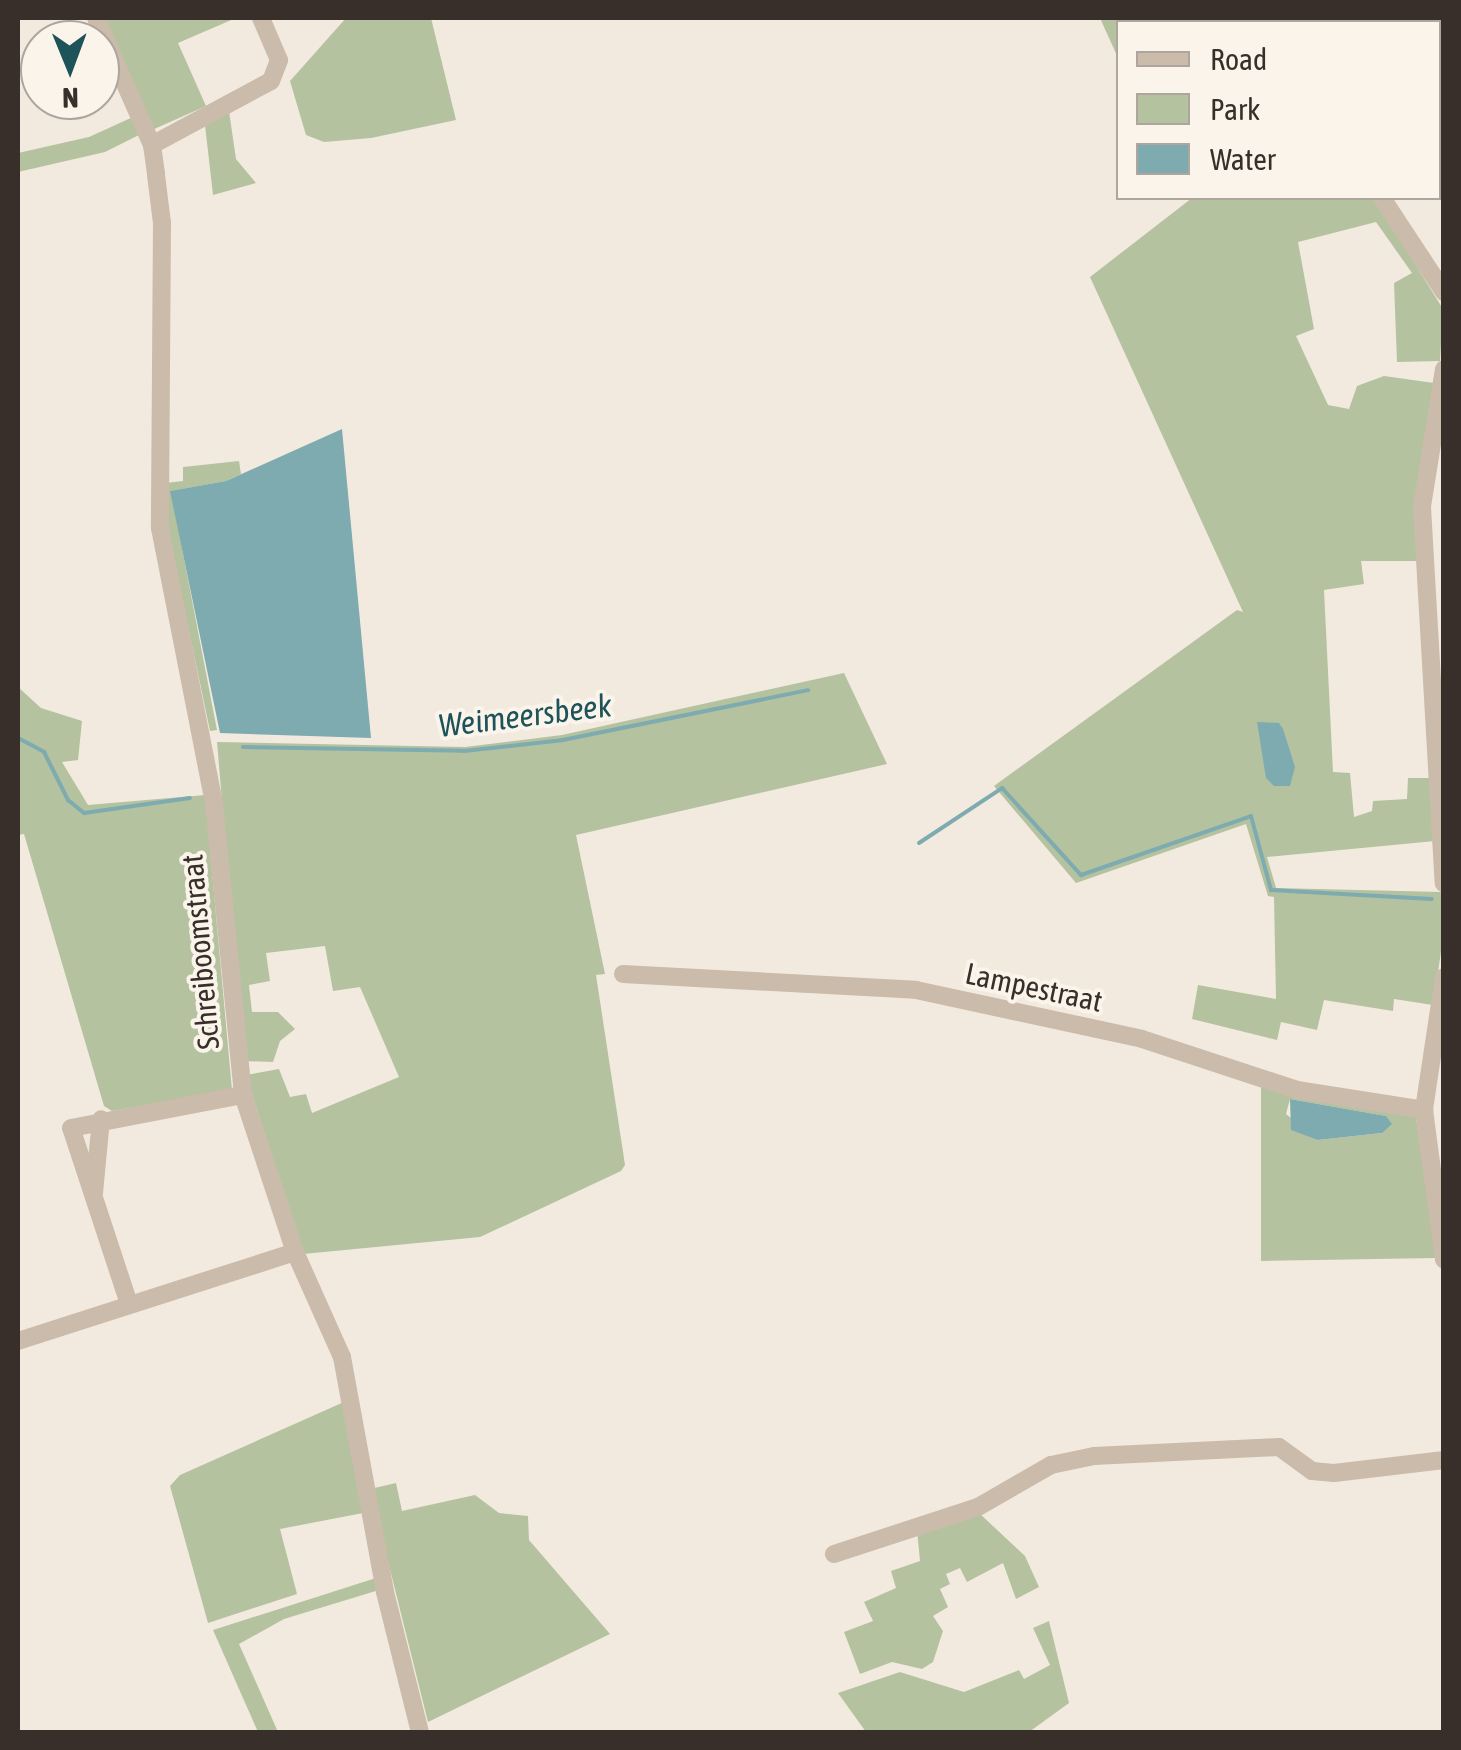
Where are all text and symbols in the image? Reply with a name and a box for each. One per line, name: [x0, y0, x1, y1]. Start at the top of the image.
north arrow: [20, 20, 120, 120]
legend: [1116, 20, 1441, 200]
text: Road: [1210, 42, 1267, 76]
text: N: [62, 82, 79, 114]
text: Park: [1210, 92, 1260, 126]
text: Water: [1210, 142, 1276, 176]
water label: Weimeersbeek: [436, 686, 614, 746]
street label: Schreiboomstraat: [174, 853, 226, 1051]
street label: Lampestraat: [962, 955, 1106, 1019]

